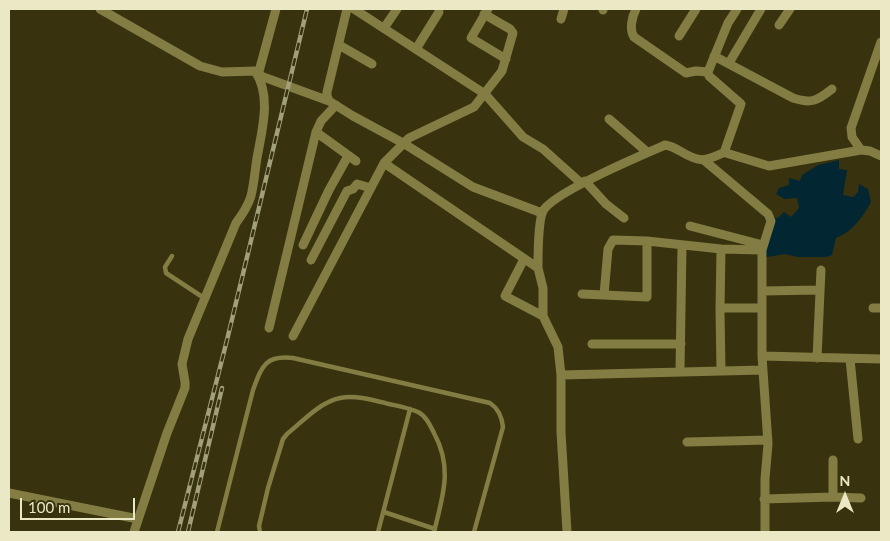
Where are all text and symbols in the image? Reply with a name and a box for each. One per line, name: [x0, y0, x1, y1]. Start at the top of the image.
north arrow: [820, 471, 870, 521]
text: N: [840, 472, 850, 489]
scale bar: [22, 488, 138, 520]
text: 100 m: [28, 498, 70, 516]

